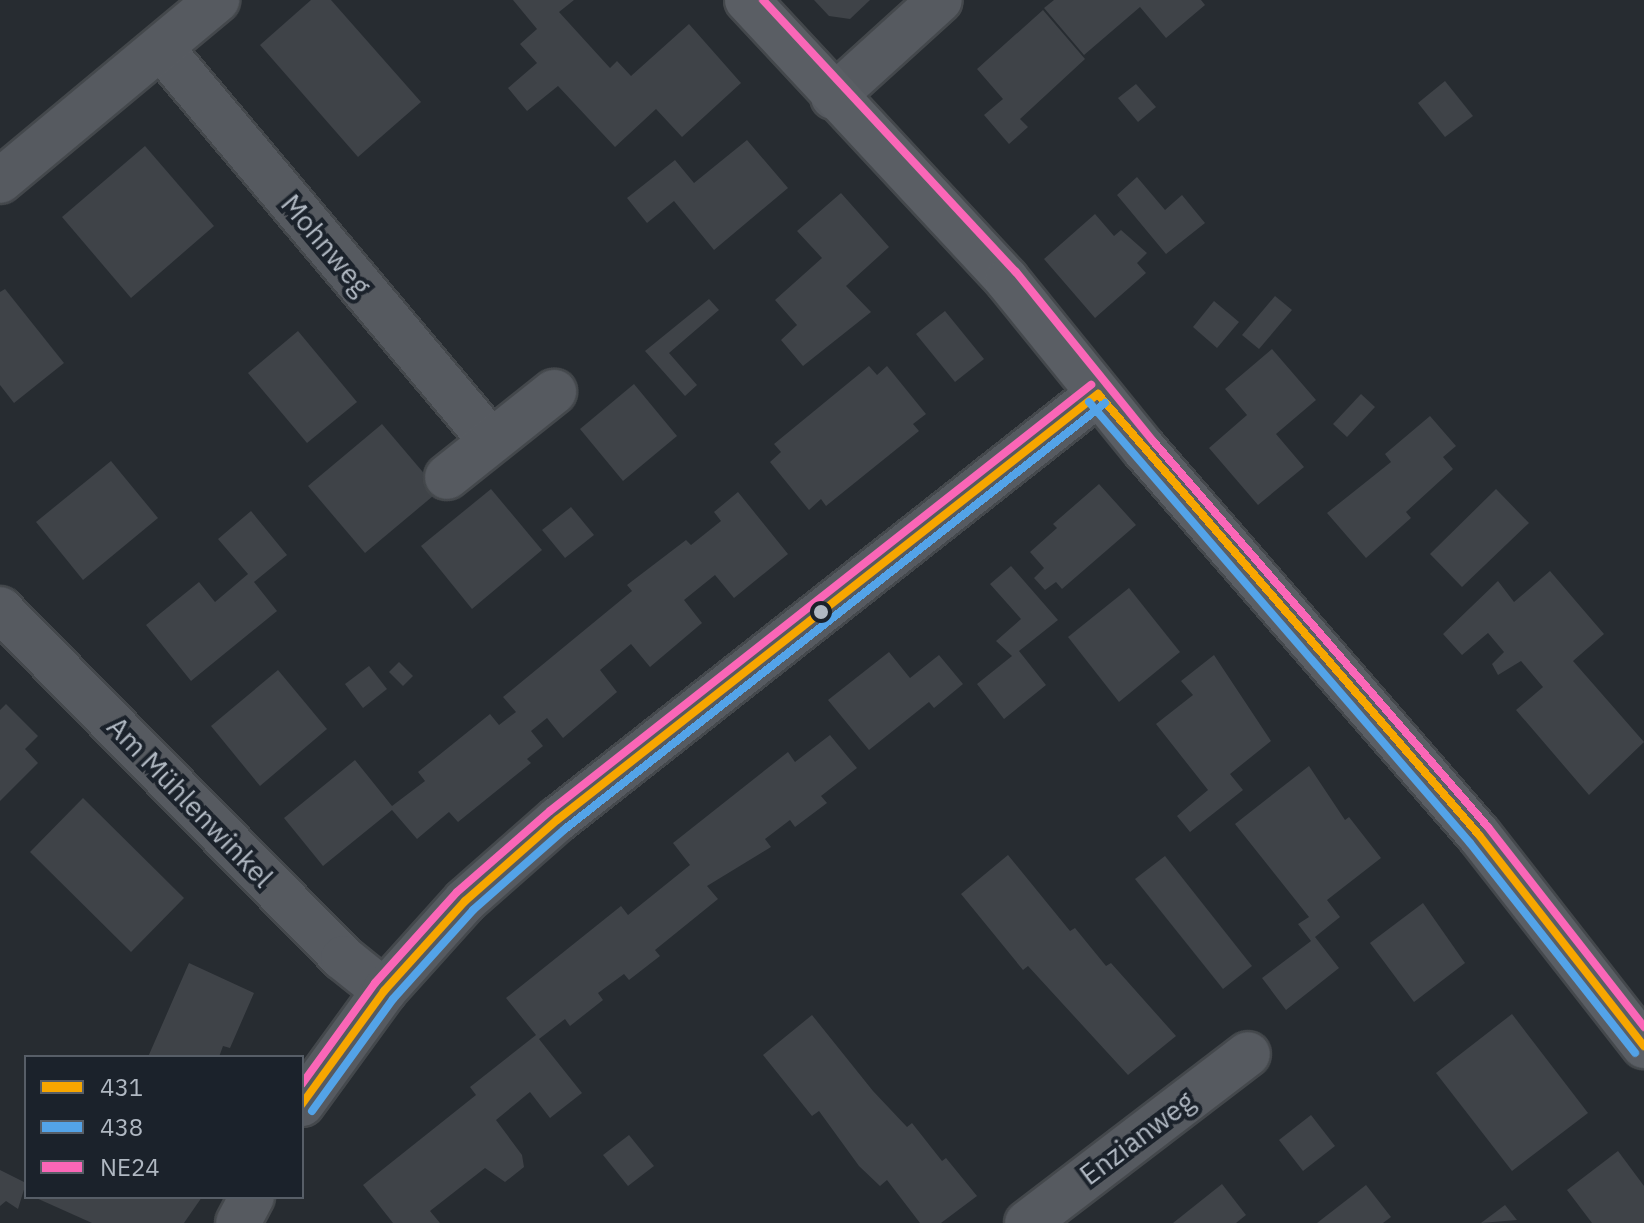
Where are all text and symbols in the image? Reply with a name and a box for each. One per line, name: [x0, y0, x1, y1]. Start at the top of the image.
street label: Mohnweg: [274, 188, 378, 302]
unlabelled marker: [813, 604, 829, 620]
street label: Am Mühlenwinkel: [100, 710, 280, 894]
legend: [24, 1055, 304, 1199]
text: 431: [100, 1071, 143, 1103]
street label: Enzianweg: [1073, 1084, 1201, 1192]
text: 438: [100, 1111, 143, 1143]
text: NE24: [100, 1151, 160, 1183]

